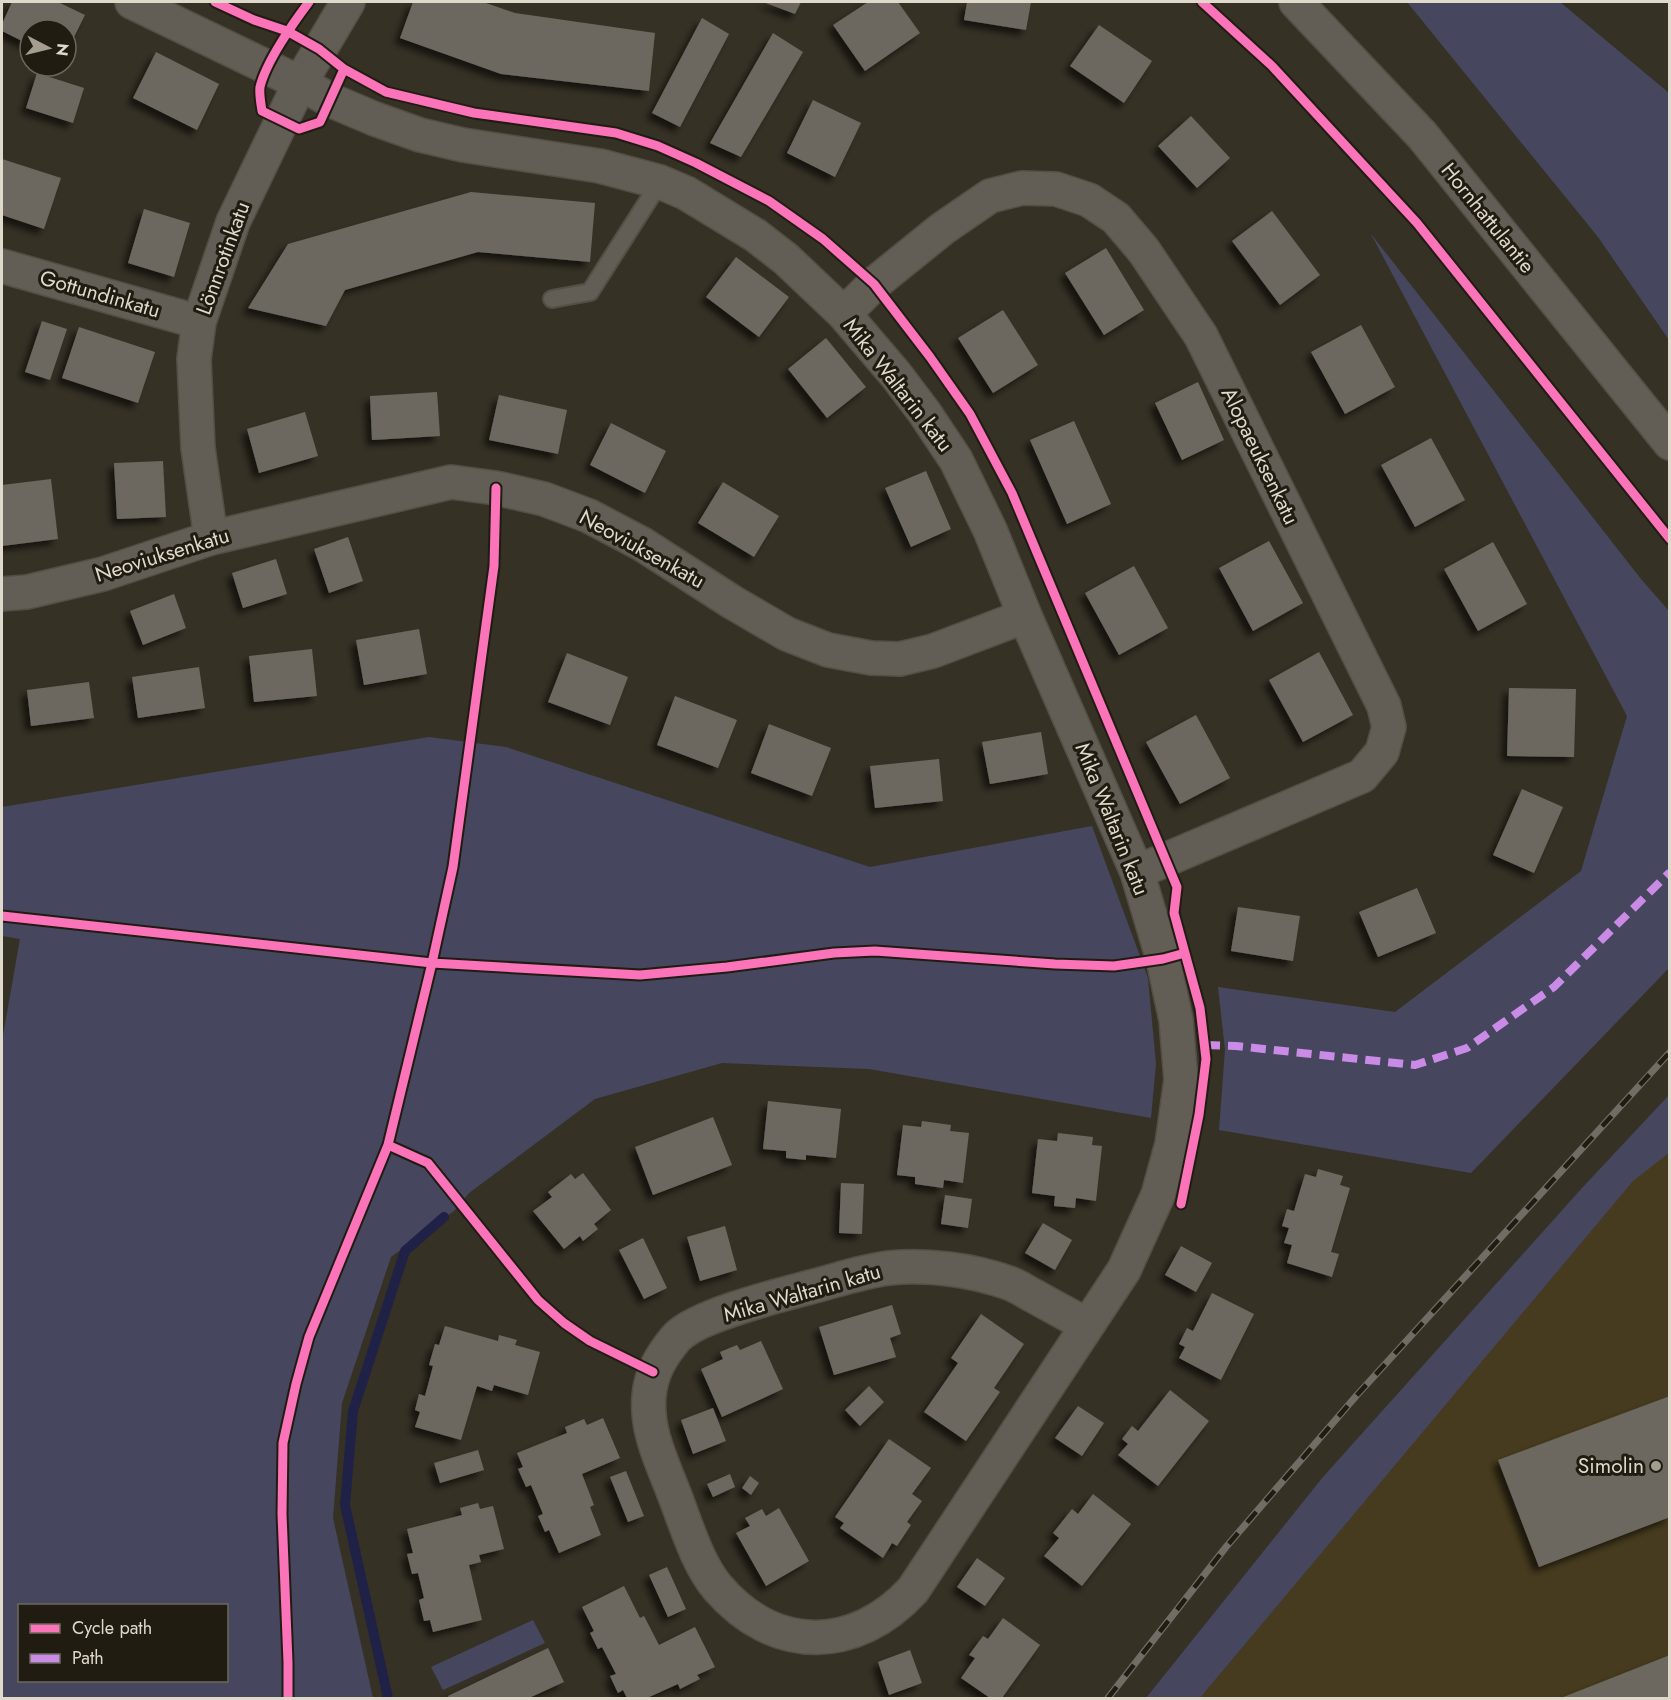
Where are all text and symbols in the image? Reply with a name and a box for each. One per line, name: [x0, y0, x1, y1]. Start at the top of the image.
north arrow: [18, 18, 78, 78]
text: N: [50, 42, 75, 57]
street label: Hornhattulantie: [1434, 156, 1542, 280]
street label: Lönnrotinkatu: [189, 197, 257, 319]
street label: Gottundinkatu: [36, 263, 164, 325]
street label: Mika Waltarin katu: [836, 312, 960, 458]
street label: Alopaeuksenkatu: [1214, 382, 1306, 530]
street label: Neoviuksenkatu: [574, 502, 710, 596]
street label: Neoviuksenkatu: [91, 520, 233, 590]
street label: Mika Waltarin katu: [1068, 738, 1156, 900]
street label: Mika Waltarin katu: [720, 1256, 884, 1330]
place label: Simolin: [1578, 1451, 1644, 1481]
marker: Simolin: [1649, 1459, 1663, 1473]
legend: [18, 1604, 228, 1682]
text: Cycle path: [72, 1615, 152, 1641]
text: Path: [72, 1645, 104, 1671]

